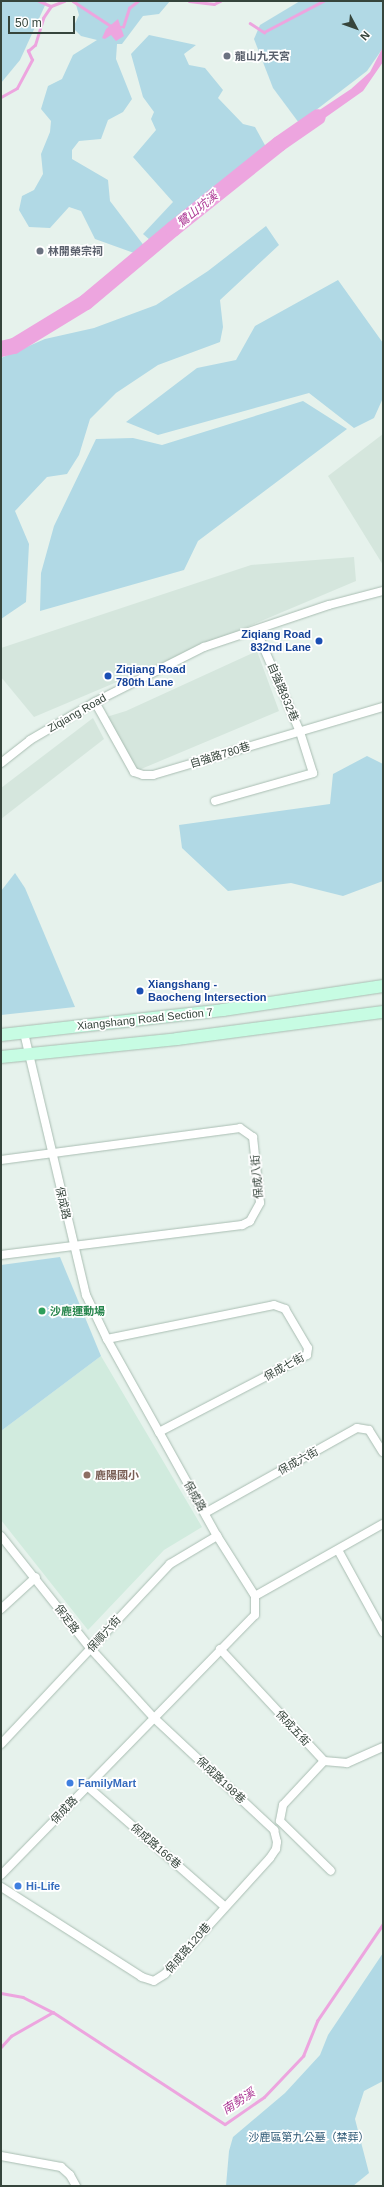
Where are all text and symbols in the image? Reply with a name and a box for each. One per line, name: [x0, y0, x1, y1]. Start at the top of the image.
scale bar: [10, 8, 77, 34]
north arrow: [336, 8, 376, 48]
text: 50 m: [15, 16, 42, 30]
text: N: [358, 29, 372, 43]
place label: 龍山九天宮: [235, 49, 290, 63]
marker: 龍山九天宮: [222, 51, 232, 61]
water label: 鷺山坑溪: [175, 189, 221, 231]
place label: 林開榮宗祠: [48, 244, 103, 258]
marker: 林開榮宗祠: [35, 246, 45, 256]
place label: Ziqiang Road 832nd Lane: [241, 628, 311, 654]
marker: Ziqiang Road 832nd Lane: [314, 636, 324, 646]
street label: 自強路832巷: [265, 661, 301, 723]
place label: Ziqiang Road 780th Lane: [116, 663, 186, 689]
marker: Ziqiang Road 780th Lane: [103, 671, 113, 681]
street label: Ziqiang Road: [45, 691, 109, 735]
street label: 自強路780巷: [188, 740, 252, 770]
place label: Xiangshang - Baocheng Intersection: [148, 978, 267, 1004]
marker: Xiangshang - Baocheng Intersection: [135, 986, 145, 996]
street label: Xiangshang Road Section 7: [76, 1005, 214, 1033]
street label: 保成八街: [249, 1155, 265, 1199]
street label: 保成路: [53, 1185, 73, 1221]
place label: 沙鹿運動場: [50, 1304, 105, 1318]
marker: 沙鹿運動場: [37, 1306, 47, 1316]
street label: 保成七街: [262, 1351, 306, 1383]
street label: 保成六街: [276, 1445, 320, 1477]
place label: 鹿陽國小: [95, 1468, 139, 1482]
marker: 鹿陽國小: [82, 1470, 92, 1480]
street label: 保成路: [181, 1478, 209, 1514]
street label: 保定路: [52, 1602, 82, 1636]
street label: 保順六街: [84, 1613, 124, 1655]
street label: 保成五街: [273, 1707, 313, 1749]
street label: 保成路198巷: [194, 1754, 248, 1806]
place label: FamilyMart: [78, 1776, 136, 1790]
marker: FamilyMart: [65, 1778, 75, 1788]
street label: 保成路: [48, 1794, 80, 1826]
street label: 保成路166巷: [128, 1821, 184, 1871]
place label: Hi-Life: [26, 1879, 60, 1893]
marker: Hi-Life: [13, 1881, 23, 1891]
street label: 保成路120巷: [163, 1920, 213, 1976]
water label: 南勢溪: [220, 2086, 258, 2118]
park label: 沙鹿區第九公墓（禁葬）: [249, 2130, 369, 2144]

